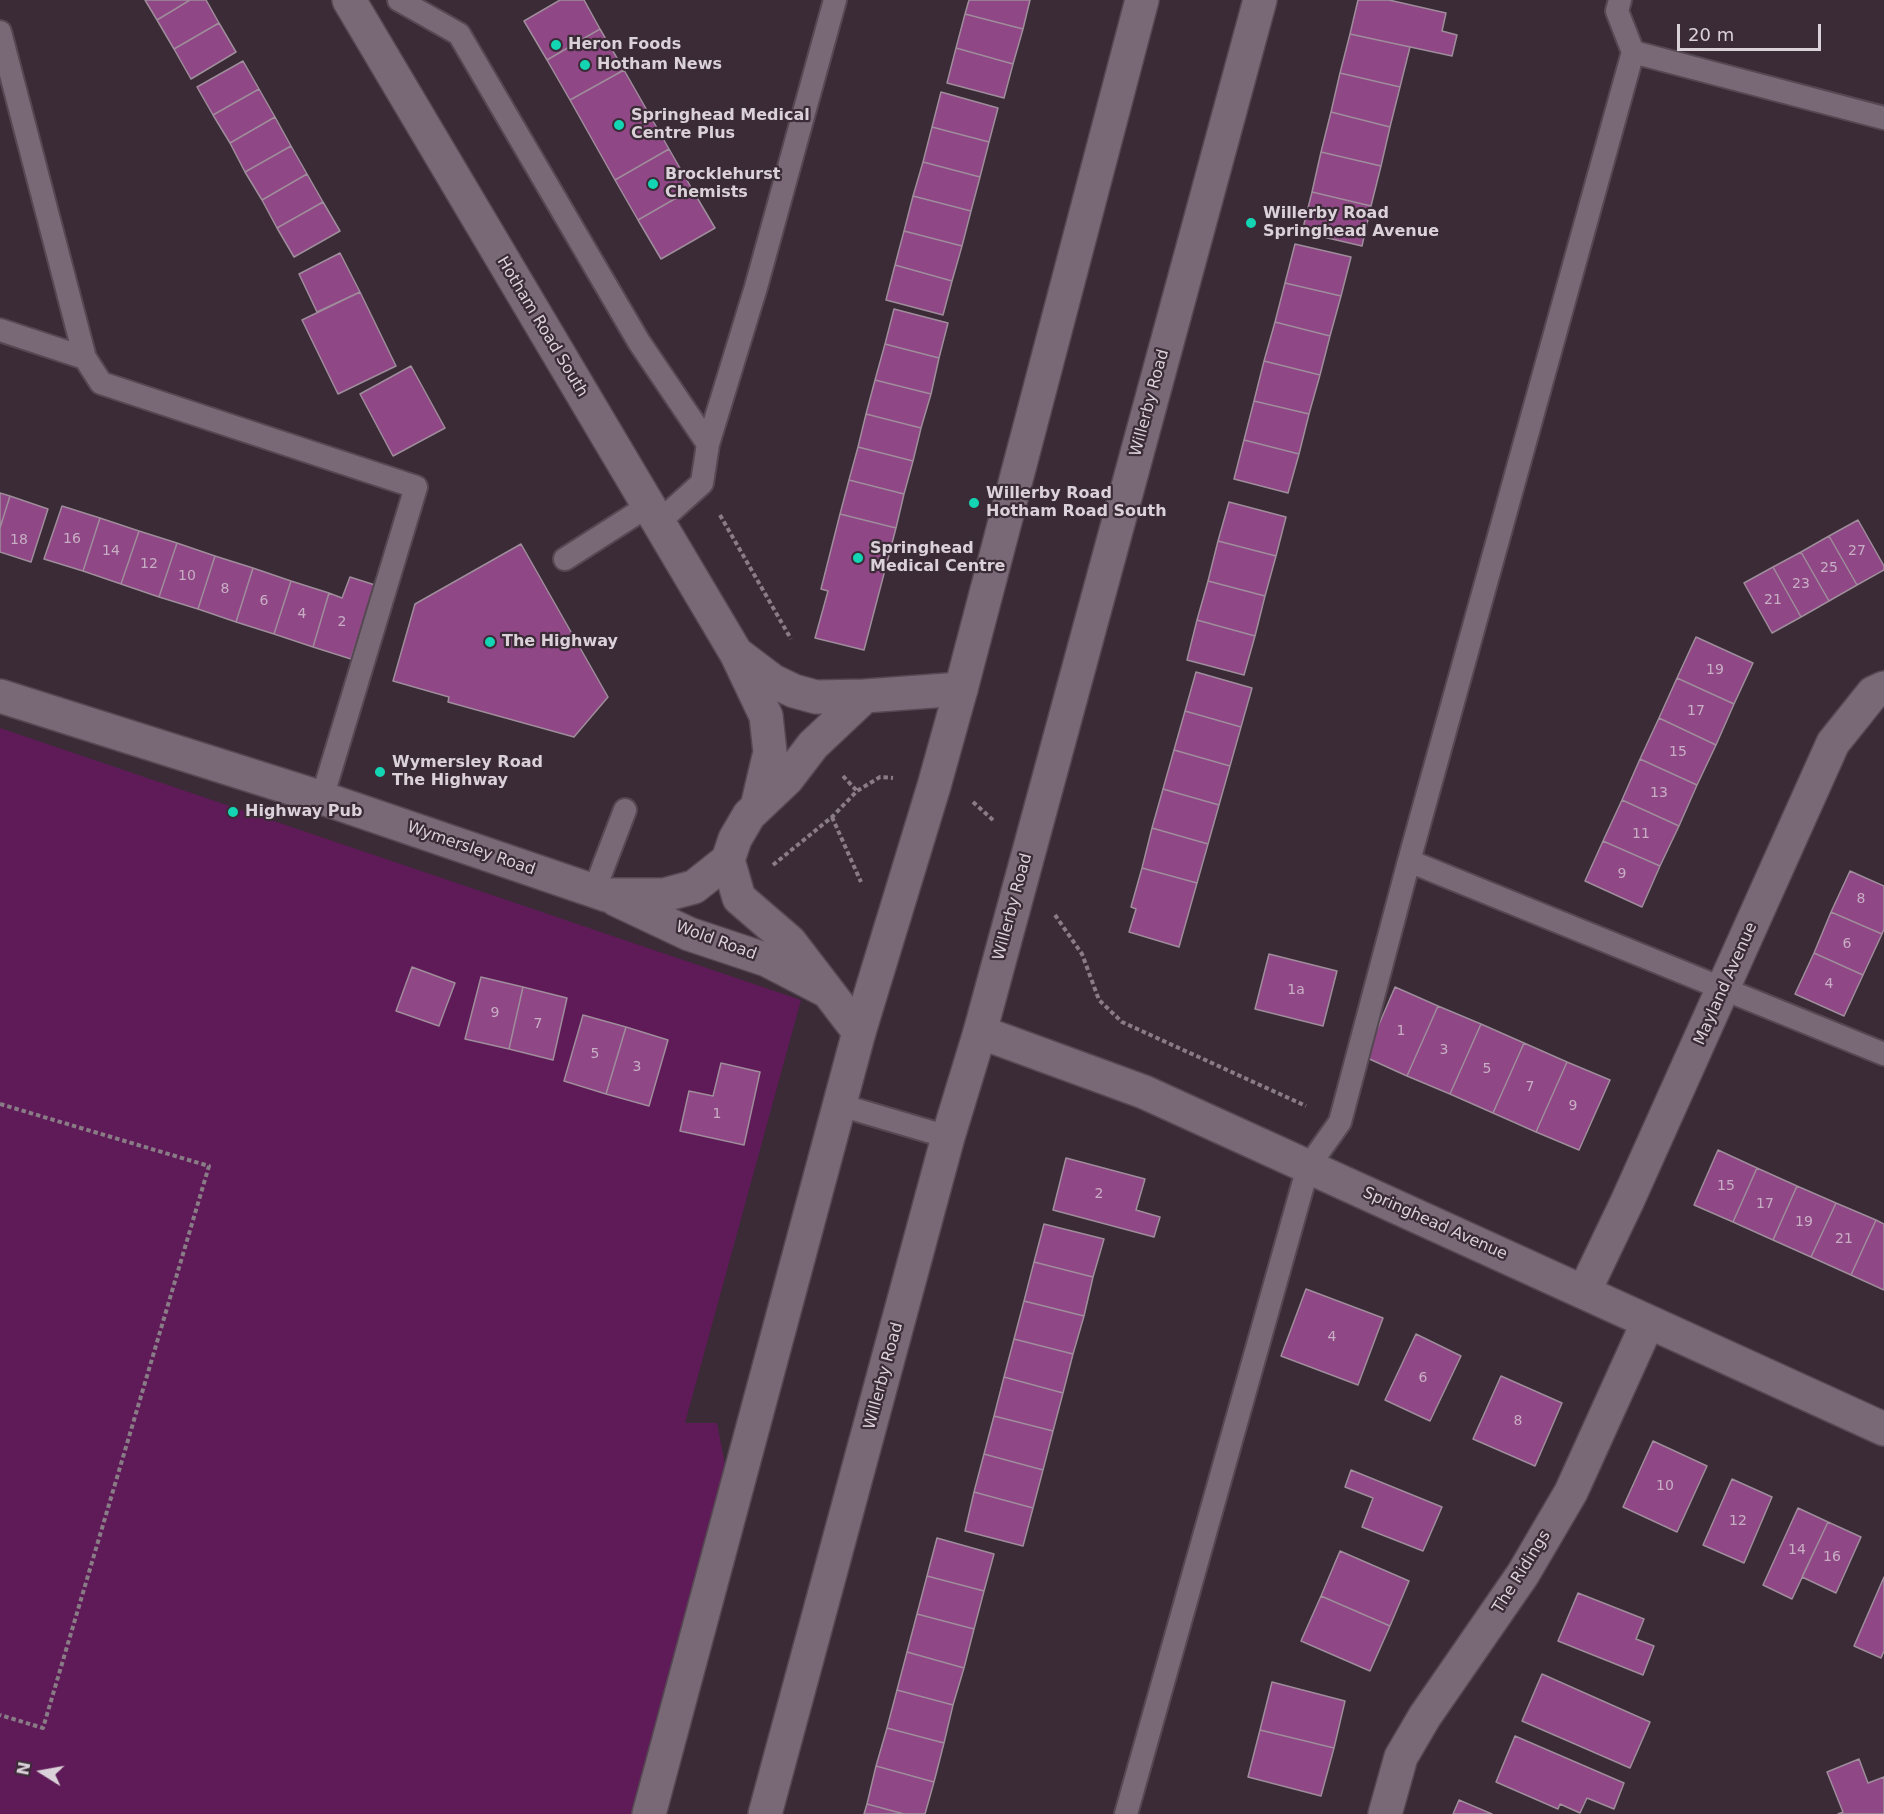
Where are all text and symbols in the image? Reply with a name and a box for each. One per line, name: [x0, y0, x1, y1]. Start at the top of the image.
scale bar: [1680, 12, 1824, 50]
text: 20 m: [1688, 24, 1734, 45]
place label: Heron Foods: [568, 35, 681, 55]
marker: Heron Foods: [549, 38, 563, 52]
place label: Hotham News: [597, 55, 722, 75]
marker: Hotham News: [578, 58, 592, 72]
place label: Springhead Medical Centre Plus: [631, 106, 810, 144]
marker: Springhead Medical Centre Plus: [612, 118, 626, 132]
place label: Brocklehurst Chemists: [665, 165, 780, 203]
marker: Brocklehurst Chemists: [646, 177, 660, 191]
place label: Willerby Road Springhead Avenue: [1263, 204, 1439, 242]
marker: Willerby Road Springhead Avenue: [1244, 216, 1258, 230]
street label: Hotham Road South: [492, 253, 592, 401]
street label: Willerby Road: [1126, 347, 1174, 459]
place label: Willerby Road Hotham Road South: [986, 484, 1167, 522]
marker: Willerby Road Hotham Road South: [967, 496, 981, 510]
house number: 16: [63, 531, 81, 547]
house number: 18: [10, 532, 28, 548]
place label: Springhead Medical Centre: [870, 539, 1005, 577]
house number: 14: [102, 543, 120, 559]
house number: 27: [1848, 543, 1866, 559]
marker: Springhead Medical Centre: [851, 551, 865, 565]
house number: 12: [140, 556, 158, 572]
house number: 25: [1820, 560, 1838, 576]
house number: 10: [178, 568, 196, 584]
house number: 23: [1792, 576, 1810, 592]
house number: 8: [221, 581, 229, 597]
house number: 21: [1764, 592, 1782, 608]
house number: 6: [260, 593, 268, 609]
house number: 4: [298, 606, 306, 622]
house number: 2: [338, 614, 346, 630]
place label: The Highway: [502, 632, 618, 652]
marker: The Highway: [483, 635, 497, 649]
house number: 19: [1706, 662, 1724, 678]
house number: 17: [1687, 703, 1705, 719]
house number: 15: [1669, 744, 1687, 760]
place label: Wymersley Road The Highway: [392, 753, 543, 791]
marker: Wymersley Road The Highway: [373, 765, 387, 779]
house number: 13: [1650, 785, 1668, 801]
place label: Highway Pub: [245, 802, 362, 822]
marker: Highway Pub: [226, 805, 240, 819]
street label: Wymersley Road: [404, 818, 538, 880]
house number: 11: [1632, 826, 1650, 842]
street label: Willerby Road: [989, 851, 1037, 963]
house number: 9: [1618, 866, 1626, 882]
house number: 8: [1857, 891, 1865, 907]
street label: Wold Road: [673, 918, 759, 964]
street label: Mayland Avenue: [1690, 920, 1762, 1048]
house number: 6: [1843, 936, 1851, 952]
house number: 4: [1825, 976, 1833, 992]
house number: 1a: [1287, 982, 1305, 998]
house number: 9: [491, 1005, 499, 1021]
house number: 7: [534, 1016, 542, 1032]
house number: 1: [1397, 1023, 1405, 1039]
house number: 3: [1440, 1042, 1448, 1058]
house number: 5: [591, 1046, 599, 1062]
house number: 3: [633, 1059, 641, 1075]
house number: 5: [1483, 1061, 1491, 1077]
house number: 7: [1526, 1079, 1534, 1095]
house number: 9: [1569, 1098, 1577, 1114]
house number: 1: [713, 1106, 721, 1122]
house number: 15: [1717, 1178, 1735, 1194]
street label: Springhead Avenue: [1360, 1183, 1510, 1265]
house number: 2: [1095, 1186, 1103, 1202]
house number: 17: [1756, 1196, 1774, 1212]
house number: 19: [1795, 1214, 1813, 1230]
house number: 21: [1835, 1231, 1853, 1247]
street label: Willerby Road: [860, 1320, 908, 1432]
house number: 4: [1328, 1329, 1336, 1345]
house number: 6: [1419, 1370, 1427, 1386]
house number: 8: [1514, 1413, 1522, 1429]
house number: 10: [1656, 1478, 1674, 1494]
house number: 12: [1729, 1513, 1747, 1529]
street label: The Ridings: [1489, 1527, 1555, 1617]
house number: 14: [1788, 1542, 1806, 1558]
house number: 16: [1823, 1549, 1841, 1565]
north arrow: [12, 1742, 72, 1802]
text: N: [13, 1760, 34, 1777]

